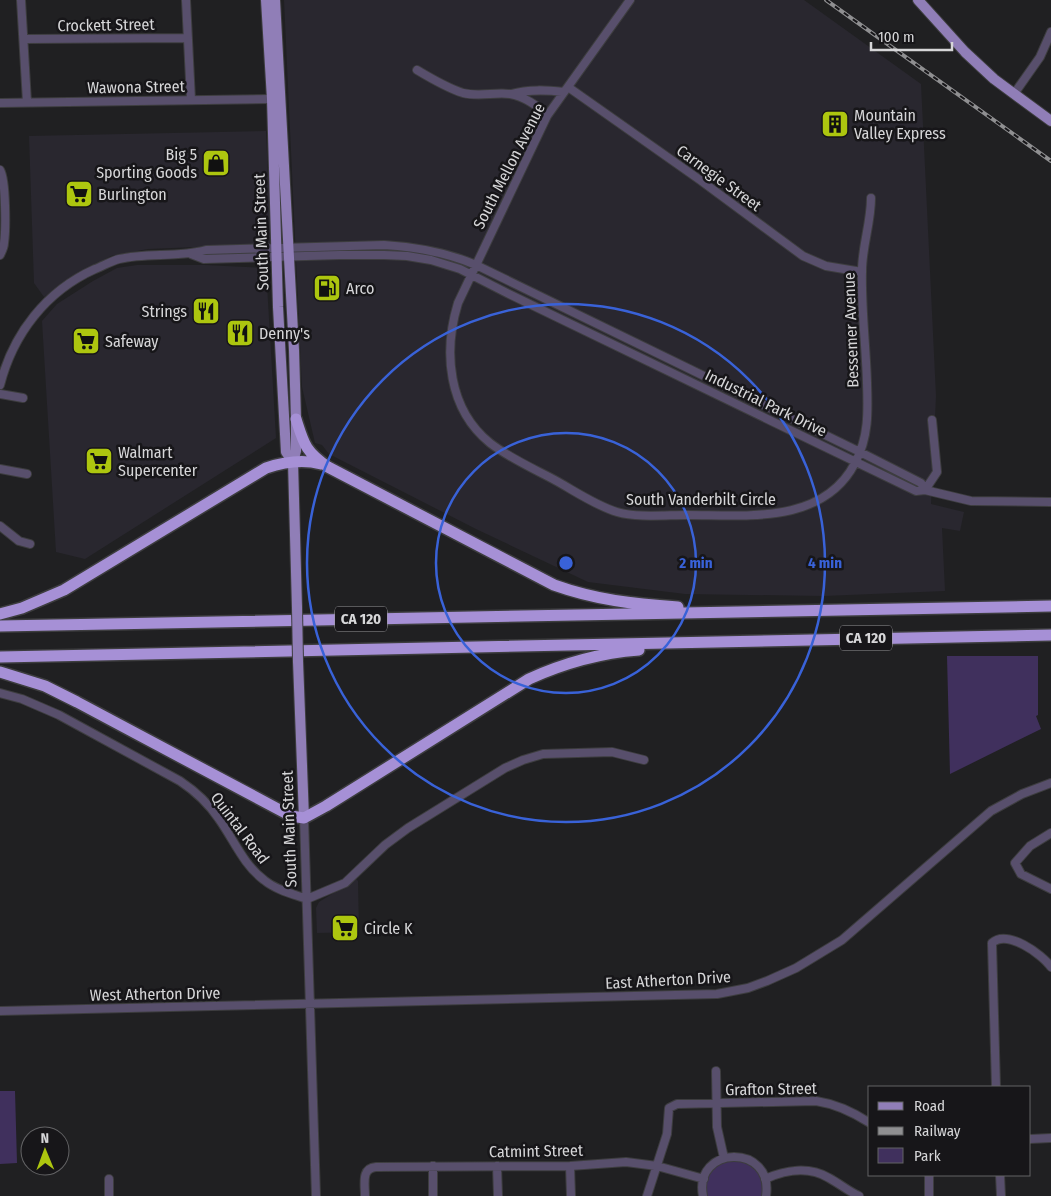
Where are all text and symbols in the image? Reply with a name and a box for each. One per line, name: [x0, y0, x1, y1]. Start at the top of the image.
street label: Crockett Street: [57, 15, 155, 35]
scale bar: [871, 20, 952, 52]
text: 100 m: [878, 28, 915, 46]
street label: Wawona Street: [87, 77, 186, 97]
street label: South Mellon Avenue: [469, 100, 549, 232]
place label: Mountain Valley Express: [854, 106, 946, 143]
building icon: Mountain Valley Express: [820, 109, 850, 139]
street label: Carnegie Street: [673, 141, 766, 216]
place label: Big 5 Sporting Goods: [96, 145, 197, 182]
shop icon: Big 5 Sporting Goods: [201, 148, 231, 178]
street label: South Main Street: [249, 172, 273, 291]
supermarket icon: Burlington: [64, 179, 94, 209]
place label: Burlington: [98, 185, 167, 204]
street label: Bessemer Avenue: [839, 272, 863, 388]
fuel station icon: Arco: [312, 273, 342, 303]
place label: Arco: [346, 279, 375, 298]
restaurant icon: Strings: [191, 296, 221, 326]
place label: Strings: [142, 302, 187, 321]
restaurant icon: Denny's: [225, 318, 255, 348]
place label: Denny's: [259, 324, 310, 343]
supermarket icon: Safeway: [71, 326, 101, 356]
place label: Safeway: [105, 332, 159, 351]
street label: Industrial Park Drive: [702, 365, 830, 441]
place label: Walmart Supercenter: [118, 443, 198, 480]
supermarket icon: Walmart Supercenter: [84, 446, 114, 476]
street label: South Vanderbilt Circle: [626, 490, 776, 509]
centre of rings: [557, 554, 575, 572]
text: 2 min: [678, 554, 713, 572]
text: 4 min: [808, 554, 842, 572]
road number: CA 120: [335, 606, 387, 632]
road number: CA 120: [840, 626, 892, 650]
street label: South Main Street: [277, 769, 301, 888]
street label: Quintal Road: [207, 788, 273, 868]
supermarket icon: Circle K: [330, 913, 360, 943]
place label: Circle K: [364, 919, 413, 938]
street label: East Atherton Drive: [605, 967, 731, 993]
street label: West Atherton Drive: [90, 983, 221, 1005]
street label: Grafton Street: [725, 1079, 818, 1099]
legend: [868, 1086, 1031, 1176]
text: Road: [914, 1097, 945, 1115]
text: Railway: [914, 1122, 961, 1140]
north arrow: [20, 1126, 70, 1176]
text: N: [40, 1130, 49, 1147]
street label: Catmint Street: [489, 1141, 584, 1161]
text: Park: [914, 1147, 941, 1165]

